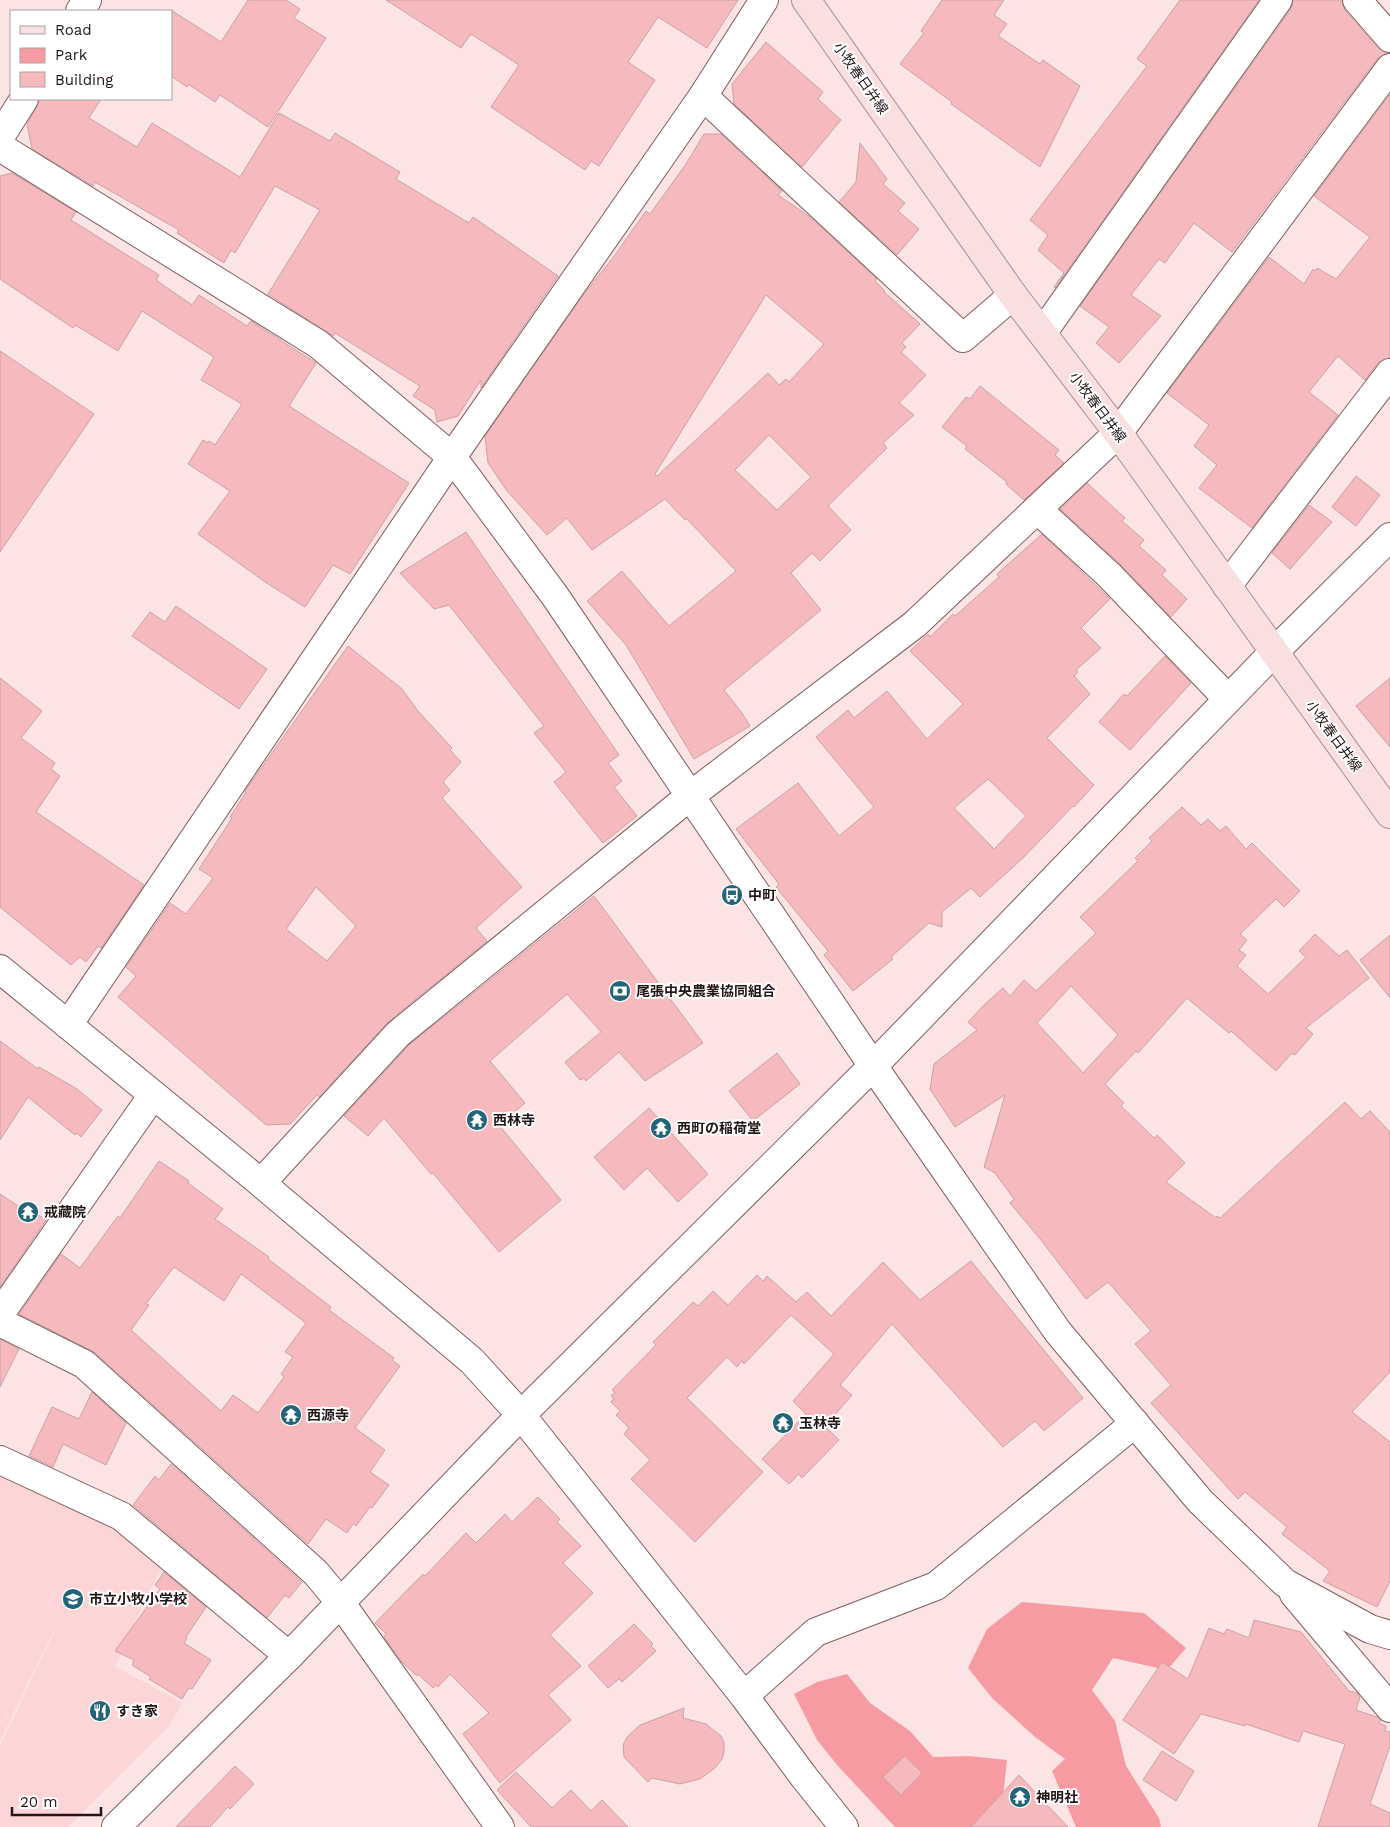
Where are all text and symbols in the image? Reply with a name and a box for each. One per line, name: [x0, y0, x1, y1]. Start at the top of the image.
legend: [10, 10, 172, 100]
text: Road: [55, 21, 92, 39]
street label: 小牧春日井線: [830, 39, 892, 117]
text: Park: [55, 46, 88, 64]
text: Building: [55, 71, 113, 89]
street label: 小牧春日井線: [1066, 369, 1130, 445]
street label: 小牧春日井線: [1303, 697, 1365, 775]
bus stop icon: 中町: [720, 883, 744, 907]
place label: 中町: [748, 887, 776, 903]
bank icon: 尾張中央農業協同組合: [608, 979, 632, 1003]
place label: 尾張中央農業協同組合: [636, 983, 776, 999]
temple icon: 西林寺: [465, 1108, 489, 1132]
place label: 西林寺: [493, 1112, 535, 1128]
temple icon: 西町の稲荷堂: [649, 1116, 673, 1140]
place label: 西町の稲荷堂: [677, 1120, 761, 1136]
temple icon: 戒藏院: [16, 1200, 40, 1224]
place label: 戒藏院: [44, 1204, 86, 1220]
temple icon: 西源寺: [279, 1403, 303, 1427]
place label: 西源寺: [307, 1407, 349, 1423]
temple icon: 玉林寺: [771, 1411, 795, 1435]
place label: 玉林寺: [799, 1415, 841, 1431]
school or university icon: 市立小牧小学校: [61, 1587, 85, 1611]
place label: 市立小牧小学校: [89, 1591, 187, 1607]
restaurant icon: すき家: [88, 1699, 112, 1723]
place label: すき家: [116, 1703, 158, 1719]
scale bar: [12, 1784, 101, 1816]
temple icon: 神明社: [1008, 1785, 1032, 1809]
place label: 神明社: [1036, 1789, 1078, 1805]
text: 20 m: [20, 1793, 58, 1811]

